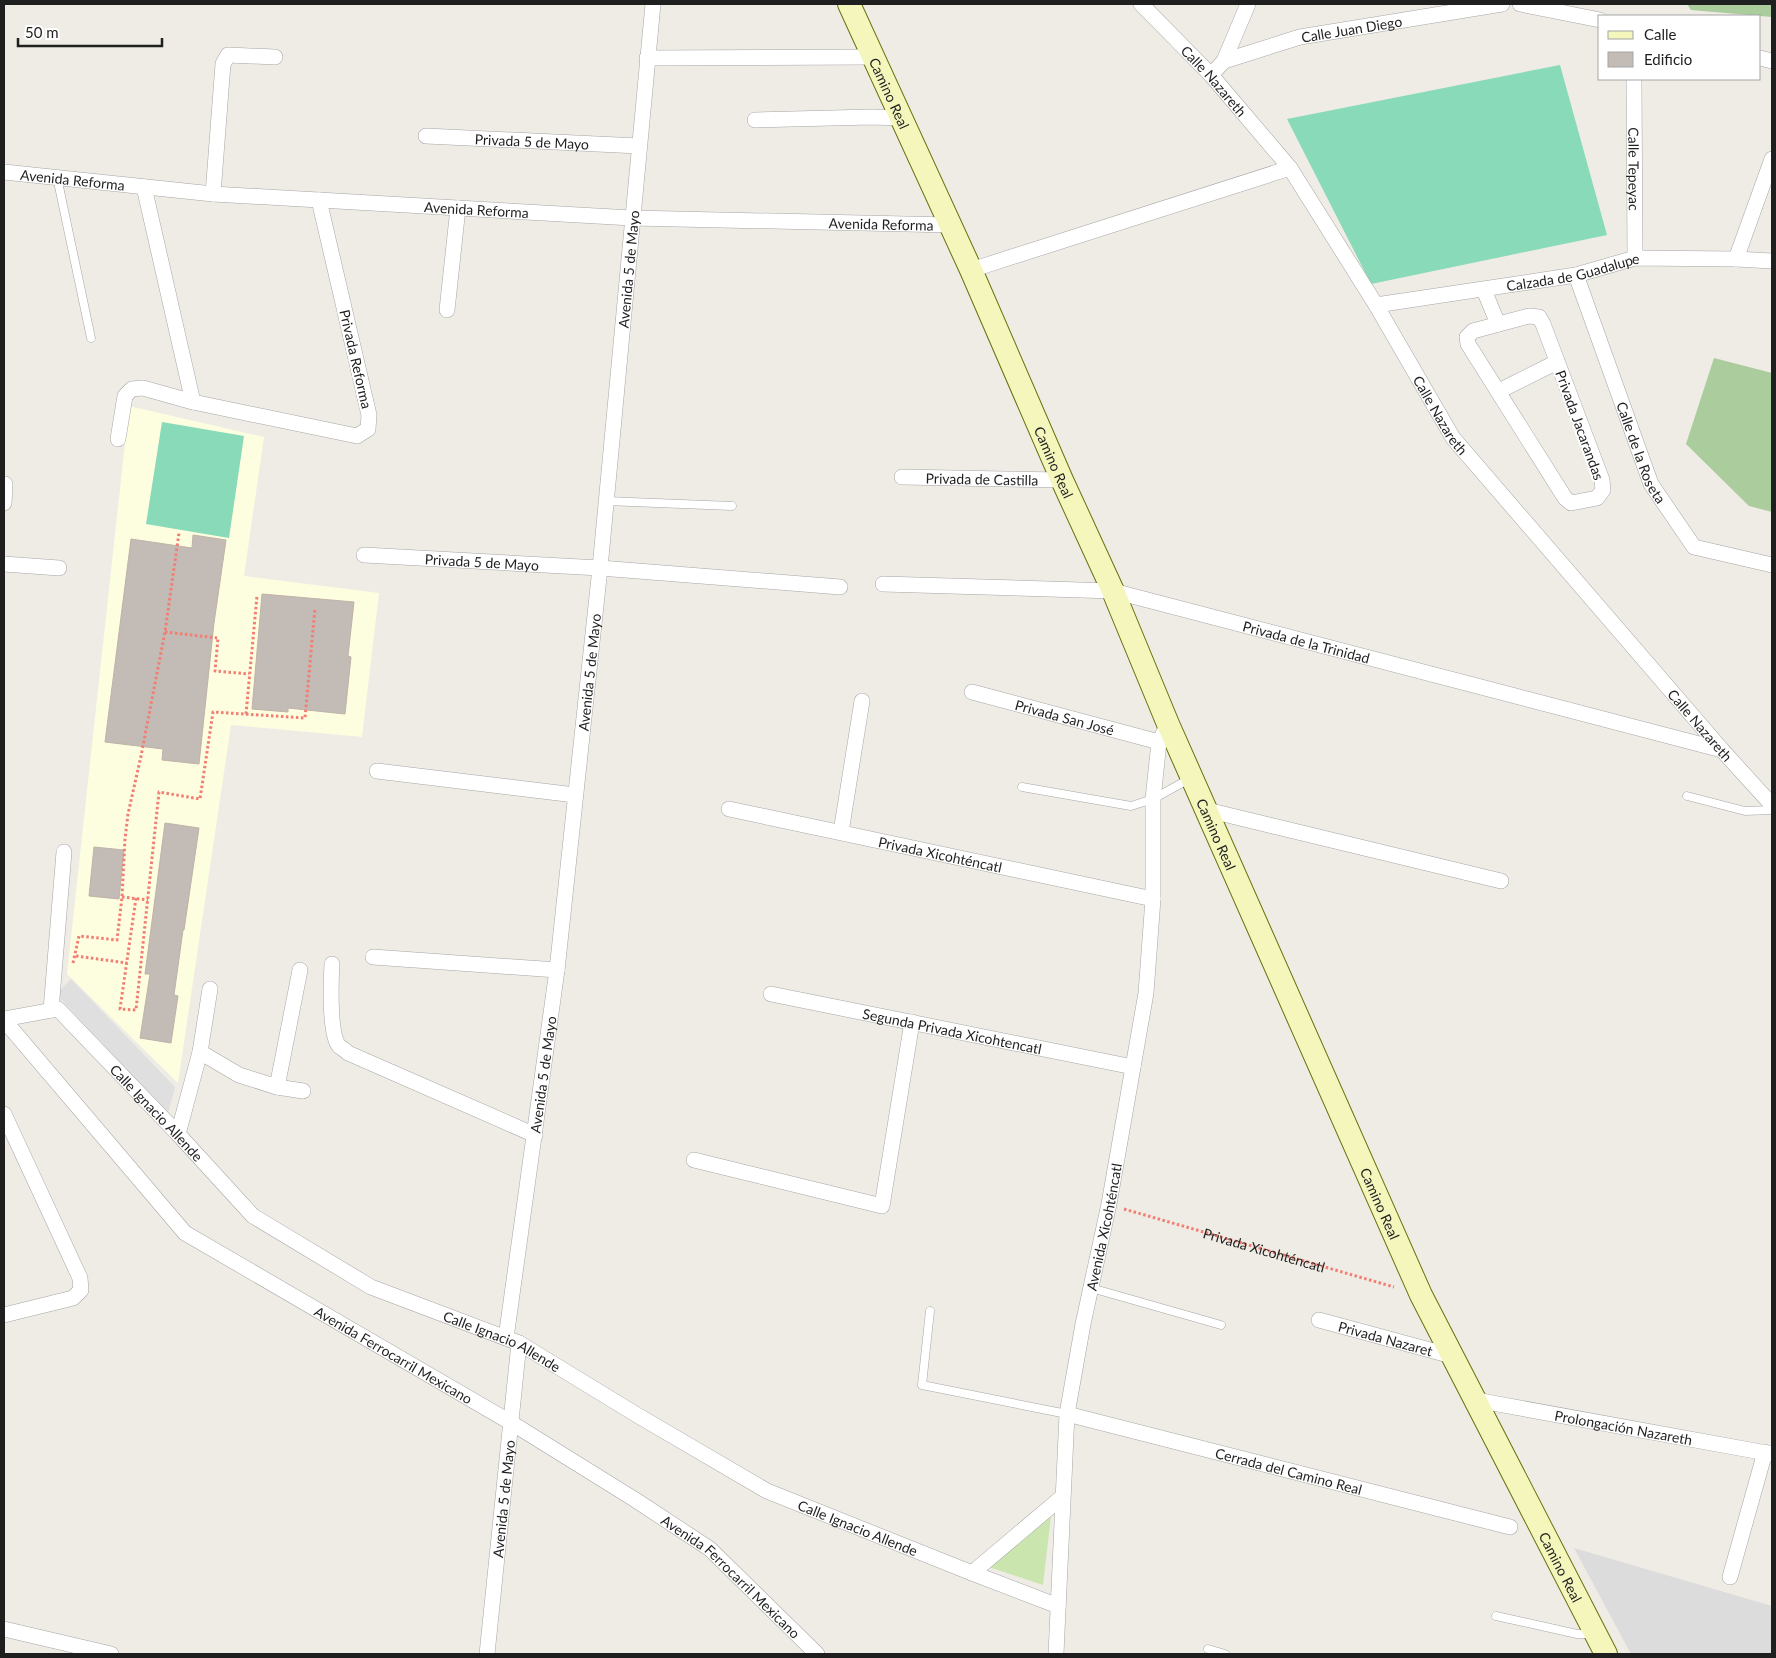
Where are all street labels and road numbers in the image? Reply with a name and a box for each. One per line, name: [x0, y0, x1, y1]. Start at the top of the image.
street label: Calle Juan Diego: [1300, 12, 1403, 45]
street label: Calle Nazareth: [1178, 42, 1251, 119]
street label: Camino Real: [866, 55, 914, 131]
street label: Calle Tepeyac: [1626, 127, 1643, 211]
street label: Privada 5 de Mayo: [474, 130, 589, 152]
street label: Avenida Reforma: [20, 165, 126, 193]
street label: Avenida Reforma: [424, 198, 529, 221]
street label: Avenida 5 de Mayo: [614, 209, 642, 329]
street label: Avenida Reforma: [829, 214, 934, 233]
street label: Calzada de Guadalupe: [1505, 249, 1640, 294]
street label: Privada Reforma: [336, 308, 376, 410]
street label: Privada Jacarandas: [1552, 368, 1608, 482]
street label: Calle Nazareth: [1410, 372, 1472, 458]
street label: Calle de la Roseta: [1614, 399, 1670, 506]
street label: Camino Real: [1031, 424, 1078, 501]
street label: Privada de Castilla: [926, 469, 1039, 488]
street label: Privada 5 de Mayo: [424, 550, 539, 573]
street label: Avenida 5 de Mayo: [574, 613, 604, 732]
street label: Privada de la Trinidad: [1241, 617, 1372, 666]
street label: Calle Nazareth: [1665, 685, 1736, 764]
street label: Privada San José: [1013, 695, 1116, 738]
street label: Camino Real: [1193, 796, 1240, 873]
street label: Privada Xicohténcatl: [877, 832, 1004, 875]
street label: Segunda Privada Xicohtencatl: [861, 1004, 1043, 1057]
street label: Avenida 5 de Mayo: [526, 1015, 559, 1134]
street label: Calle Ignacio Allende: [107, 1060, 207, 1164]
street label: Avenida Xicohténcatl: [1082, 1162, 1125, 1292]
street label: Camino Real: [1357, 1165, 1404, 1242]
street label: Privada Xicohténcatl: [1201, 1224, 1327, 1275]
street label: Avenida Ferrocarril Mexicano: [312, 1302, 476, 1407]
street label: Calle Ignacio Allende: [441, 1307, 564, 1375]
street label: Privada Nazaret: [1336, 1317, 1435, 1359]
street label: Prolongación Nazareth: [1553, 1406, 1694, 1448]
street label: Avenida 5 de Mayo: [488, 1439, 517, 1558]
street label: Cerrada del Camino Real: [1214, 1444, 1364, 1497]
street label: Calle Ignacio Allende: [796, 1496, 920, 1559]
street label: Avenida Ferrocarril Mexicano: [658, 1511, 804, 1642]
street label: Camino Real: [1536, 1529, 1586, 1605]

